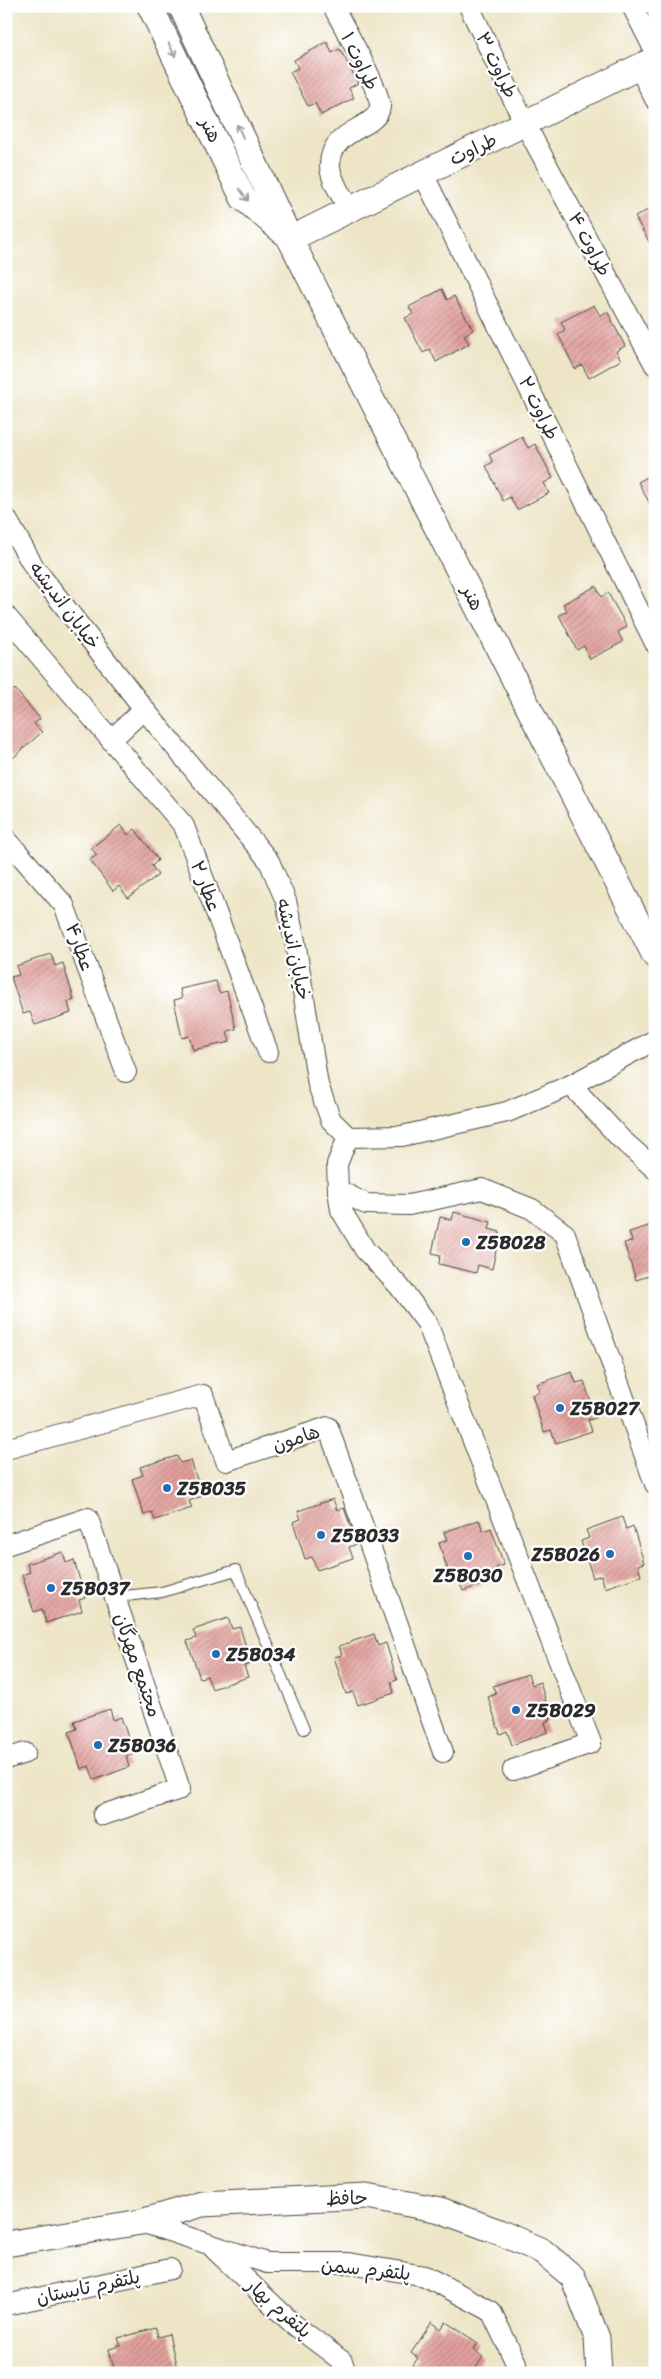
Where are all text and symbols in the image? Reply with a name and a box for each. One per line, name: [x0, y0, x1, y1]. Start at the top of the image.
street label: طراوت ۱: [332, 26, 388, 96]
street label: طراوت ۳: [467, 26, 527, 104]
one-way arrow: [168, 42, 177, 57]
street label: هنر: [190, 110, 231, 148]
street label: طراوت: [443, 123, 503, 175]
one-way arrow: [235, 124, 245, 139]
one-way arrow: [239, 188, 249, 202]
street label: طراوت ۴: [559, 206, 621, 282]
street label: طراوت ۲: [509, 370, 569, 446]
street label: خیابان اندیشه: [20, 553, 110, 657]
street label: هنر: [452, 578, 493, 617]
street label: عطار ۲: [181, 855, 231, 917]
street label: خیابان اندیشه: [267, 895, 321, 1003]
street label: عطار۴: [56, 918, 104, 976]
place label: Z5B028: [475, 1226, 546, 1259]
marker: Z5B028: [460, 1236, 472, 1248]
place label: Z5B027: [569, 1392, 641, 1425]
marker: Z5B027: [554, 1402, 566, 1414]
street label: هامون: [268, 1415, 324, 1461]
place label: Z5B035: [176, 1472, 247, 1505]
marker: Z5B035: [161, 1482, 173, 1494]
place label: Z5B033: [330, 1519, 400, 1552]
marker: Z5B033: [315, 1529, 327, 1541]
place label: Z5B026: [530, 1538, 600, 1571]
marker: Z5B026: [604, 1548, 616, 1560]
marker: Z5B030: [462, 1550, 474, 1562]
place label: Z5B030: [432, 1559, 503, 1592]
place label: Z5B037: [60, 1572, 132, 1605]
marker: Z5B037: [45, 1582, 57, 1594]
street label: مجتمع مهرگان: [105, 1608, 171, 1722]
place label: Z5B034: [225, 1638, 296, 1671]
marker: Z5B034: [210, 1648, 222, 1660]
place label: Z5B029: [525, 1694, 596, 1727]
marker: Z5B029: [510, 1704, 522, 1716]
place label: Z5B036: [107, 1729, 177, 1762]
marker: Z5B036: [92, 1739, 104, 1751]
street label: حافظ: [326, 2181, 368, 2215]
street label: پلتفرم سمن: [320, 2248, 412, 2290]
street label: پلتفرم تابستان: [33, 2260, 143, 2314]
street label: پلتفرم بهار: [237, 2268, 320, 2347]

